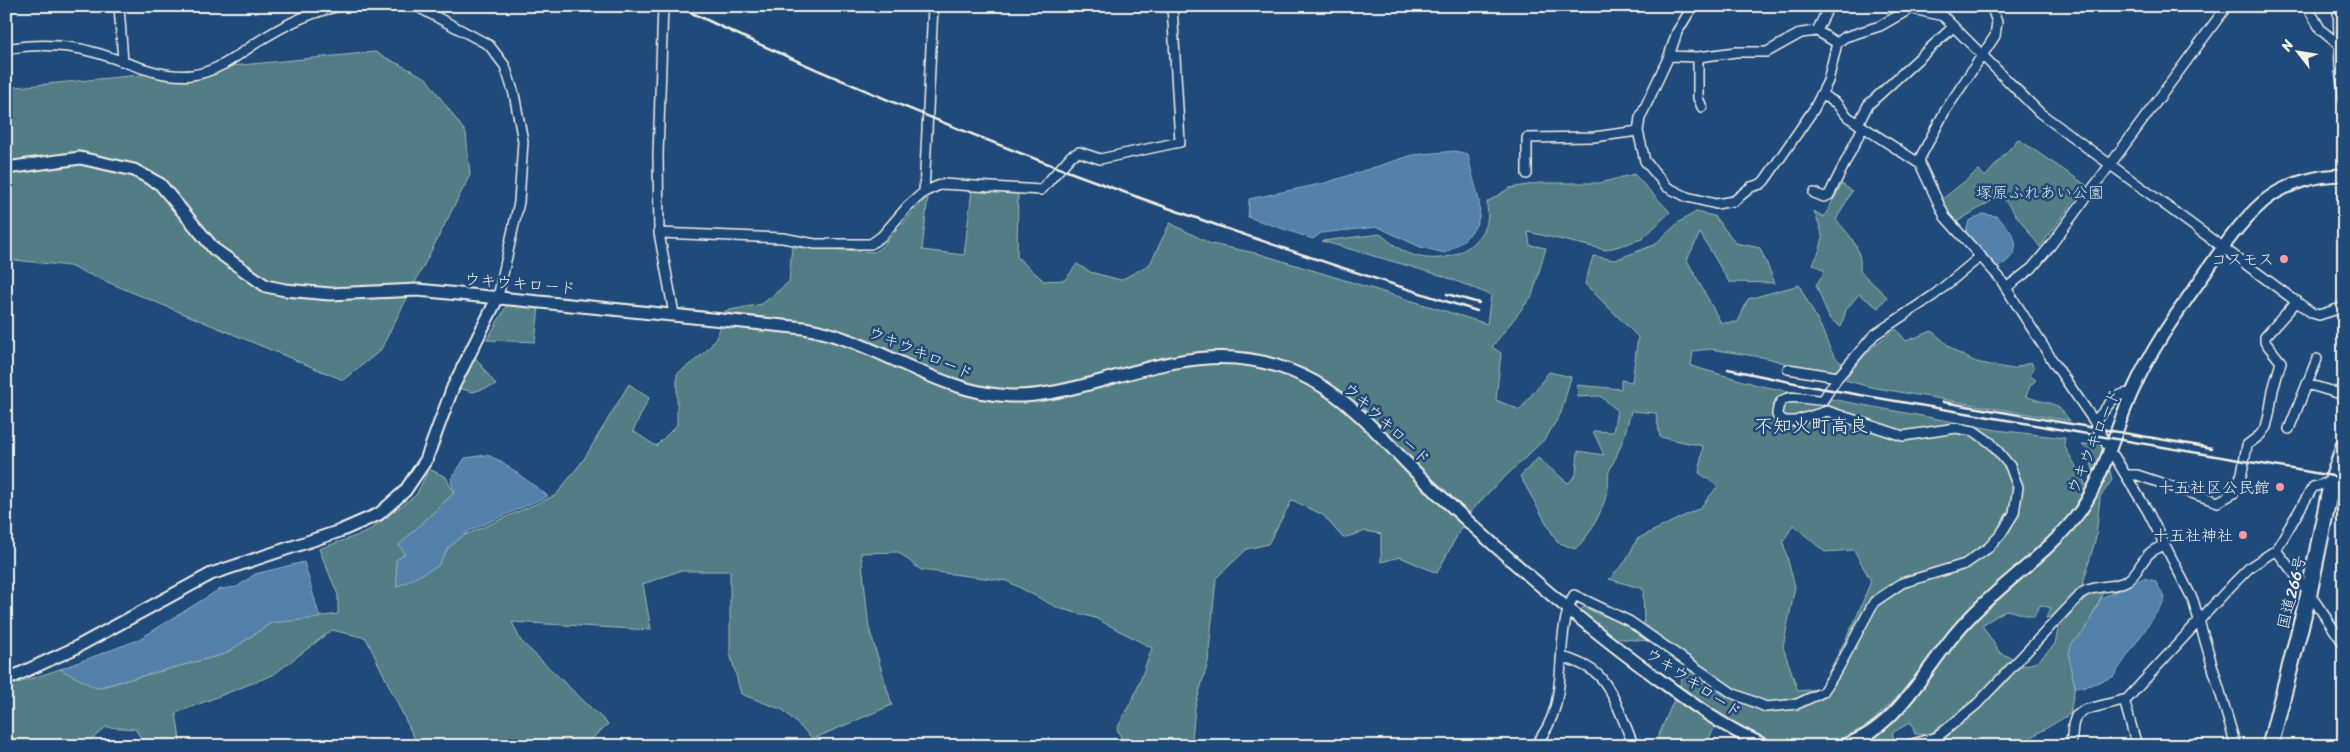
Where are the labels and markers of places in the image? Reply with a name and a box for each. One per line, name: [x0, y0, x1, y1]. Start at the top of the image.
place label: コスモス: [2211, 245, 2274, 274]
marker: コスモス: [2278, 253, 2290, 265]
place label: 十五社区公民館: [2158, 473, 2270, 502]
marker: 十五社区公民館: [2274, 481, 2286, 493]
place label: 十五社神社: [2153, 521, 2233, 550]
marker: 十五社神社: [2237, 529, 2249, 541]

